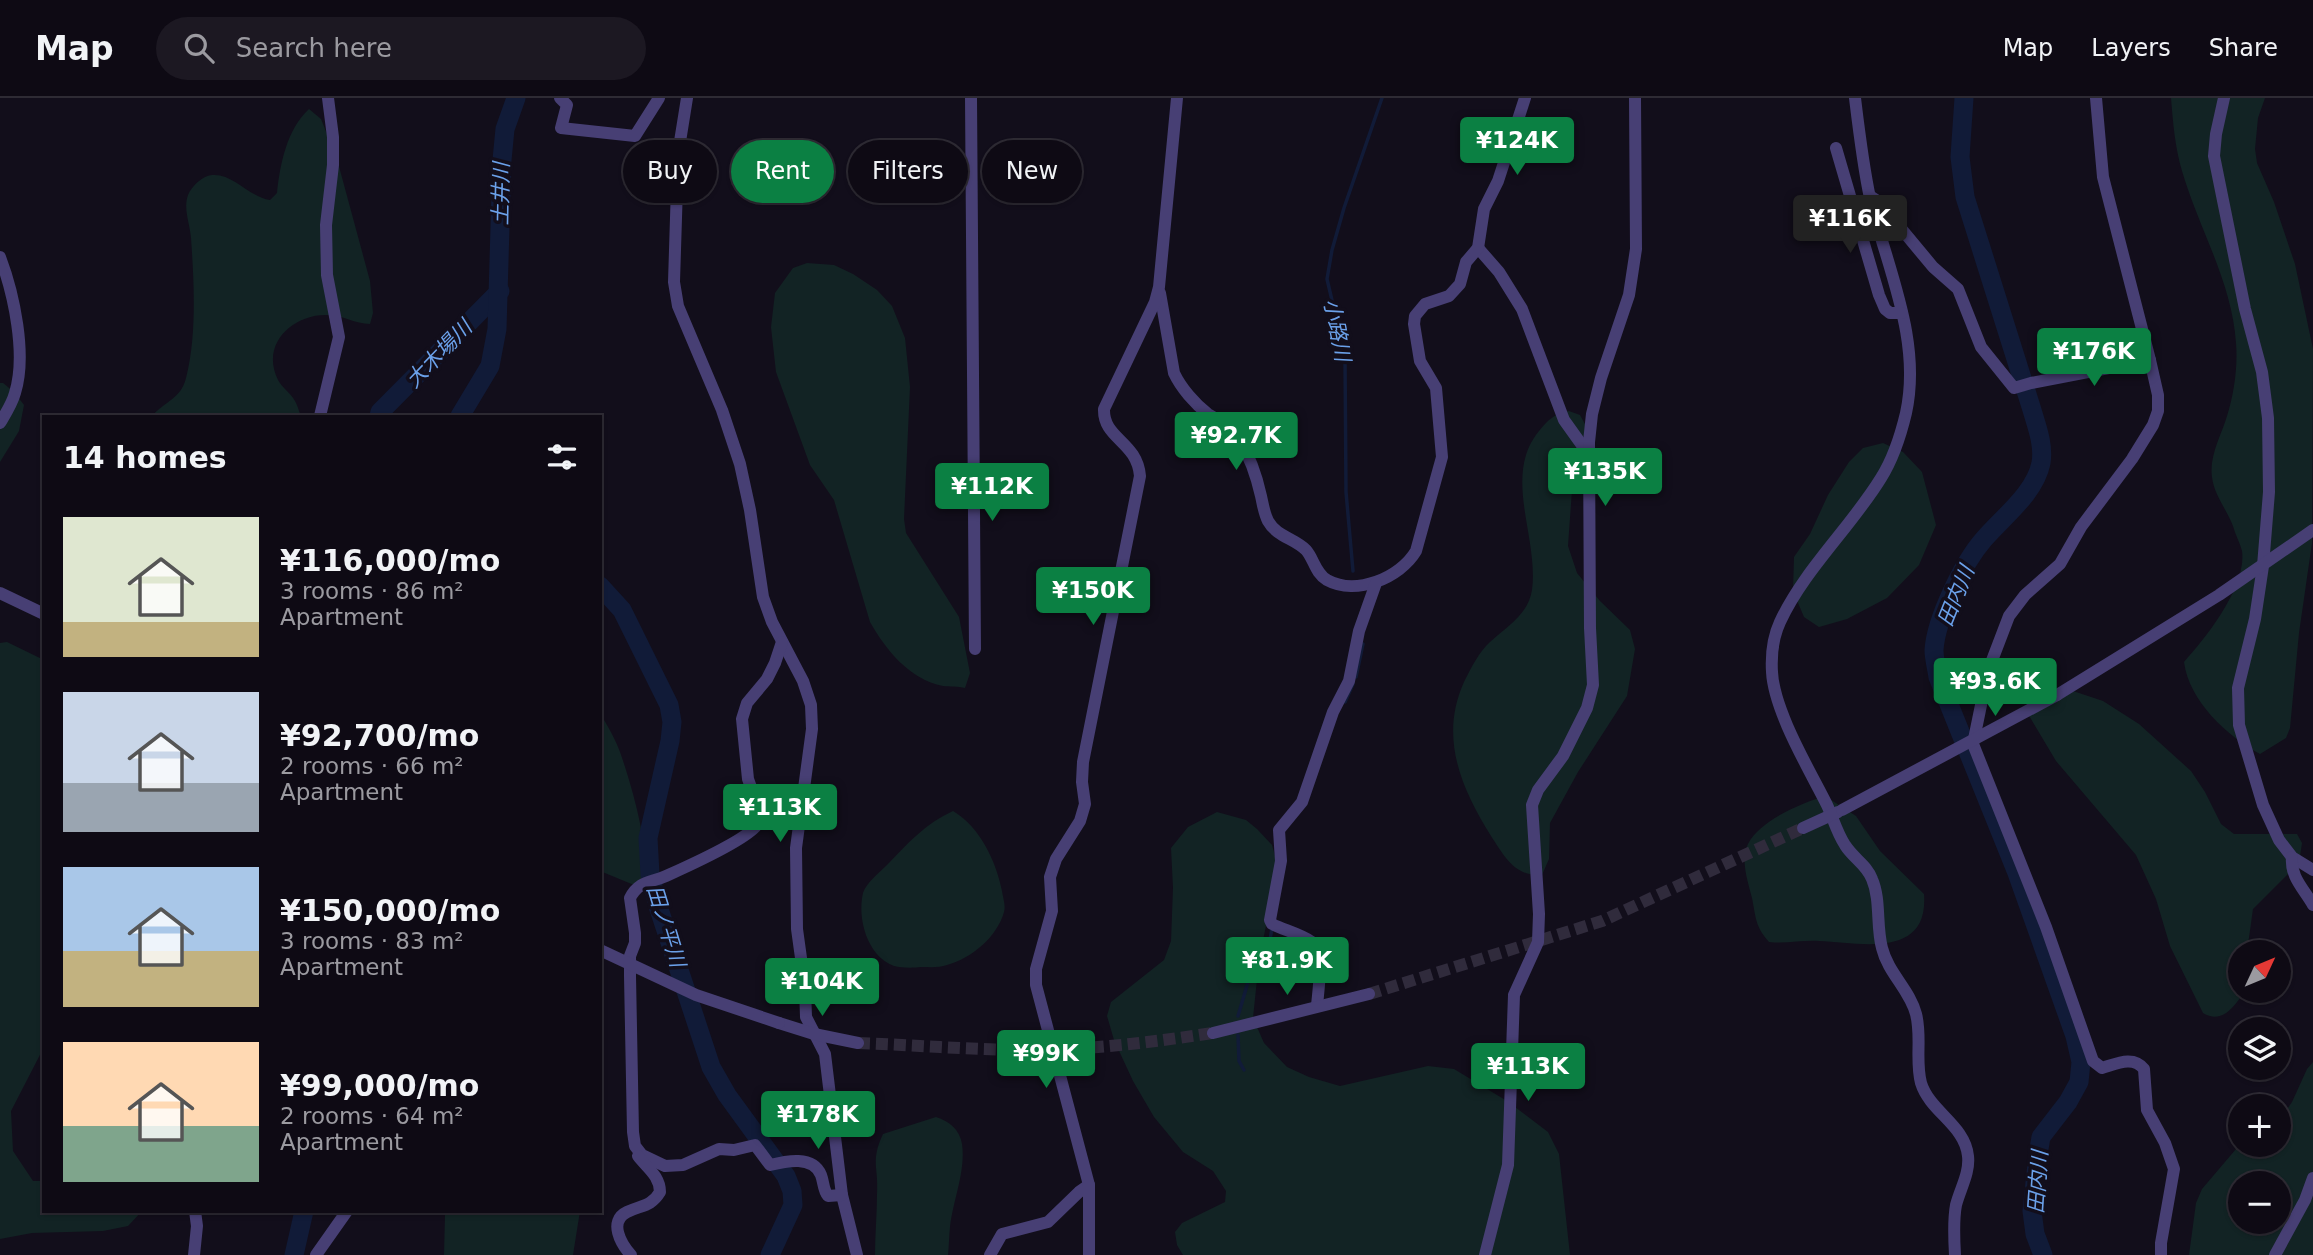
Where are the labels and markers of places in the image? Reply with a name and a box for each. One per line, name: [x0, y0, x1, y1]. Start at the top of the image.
pin: ¥124K: [1468, 118, 1566, 177]
pin: ¥116K: [1801, 195, 1899, 255]
pin: ¥176K: [2045, 328, 2143, 388]
pin: ¥92.7K: [1179, 412, 1293, 472]
pin: ¥135K: [1556, 448, 1654, 508]
pin: ¥112K: [943, 464, 1041, 523]
pin: ¥150K: [1044, 568, 1142, 627]
pin: ¥93.6K: [1938, 658, 2052, 718]
pin: ¥113K: [731, 784, 829, 844]
pin: ¥81.9K: [1230, 937, 1344, 997]
pin: ¥104K: [773, 958, 871, 1018]
pin: ¥99K: [1005, 1030, 1087, 1090]
pin: ¥113K: [1479, 1044, 1577, 1103]
pin: ¥178K: [769, 1091, 867, 1151]

